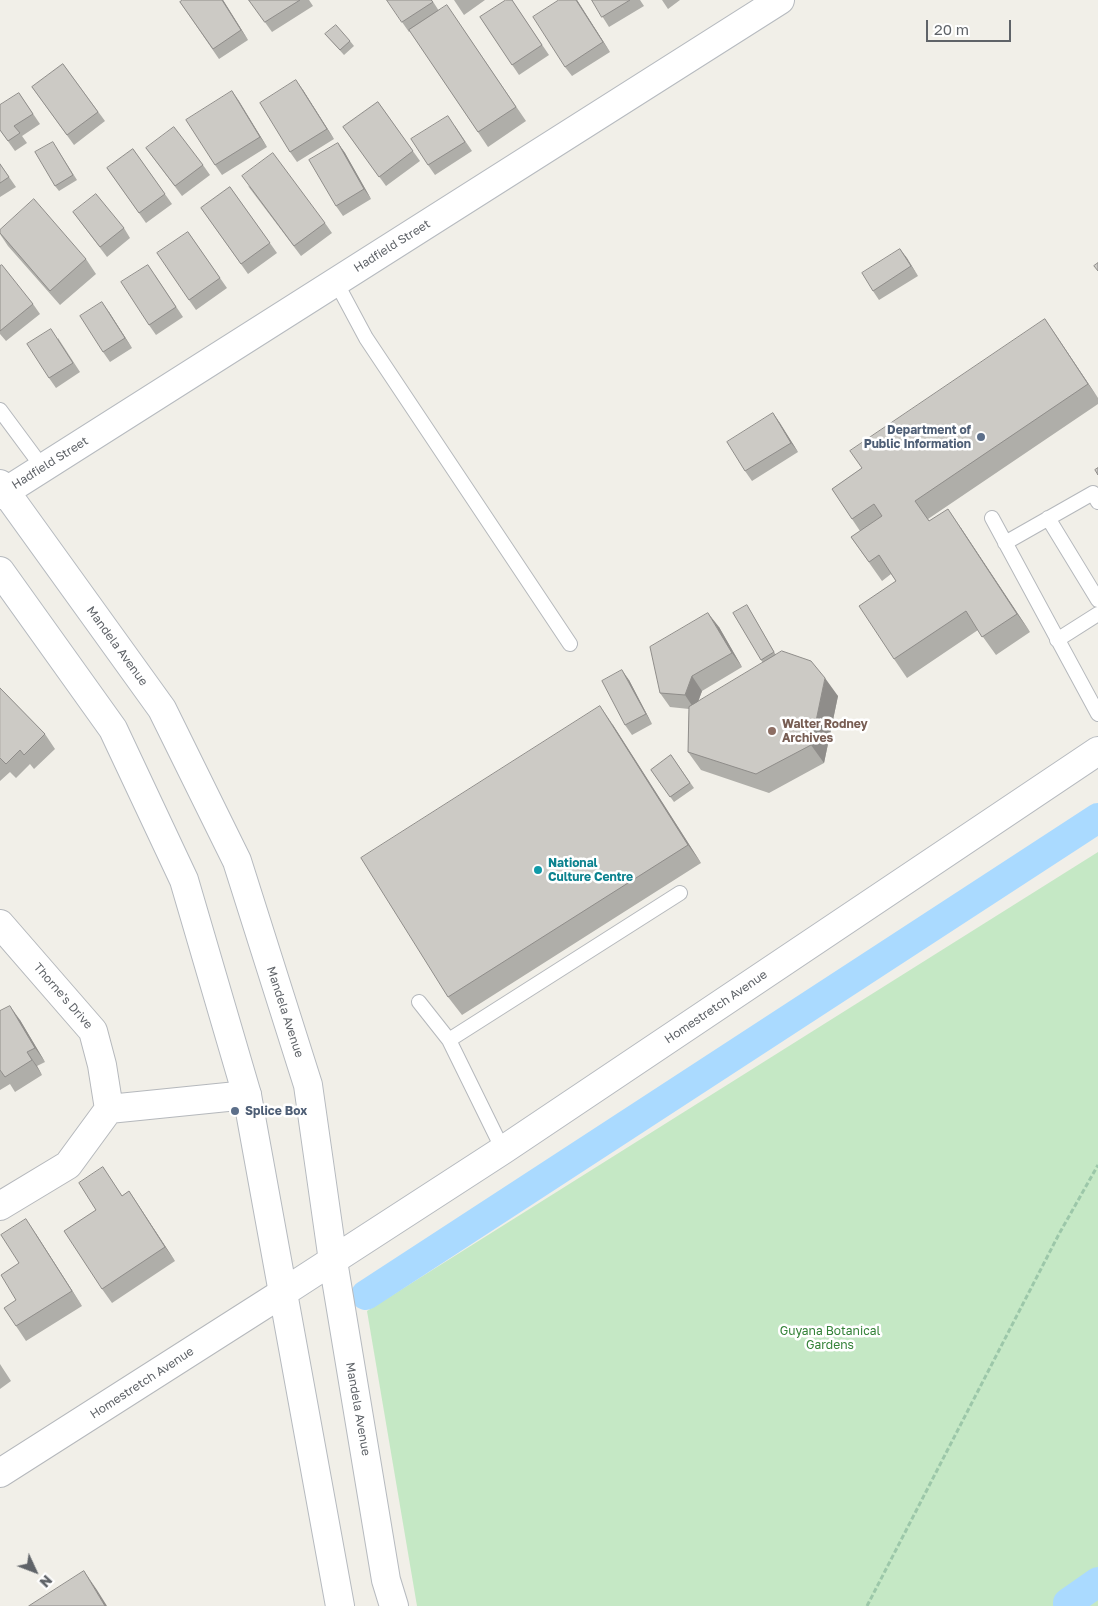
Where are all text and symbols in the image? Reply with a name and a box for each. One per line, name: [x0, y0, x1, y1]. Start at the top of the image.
scale bar: [928, 10, 1013, 42]
text: 20 m: [934, 20, 969, 38]
street label: Hadfield Street: [351, 217, 433, 275]
place label: Department of Public Information: [864, 423, 971, 451]
marker: Department of Public Information: [975, 431, 987, 443]
street label: Hadfield Street: [9, 434, 91, 492]
street label: Mandela Avenue: [83, 603, 151, 689]
place label: Walter Rodney Archives: [782, 717, 868, 745]
marker: Walter Rodney Archives: [766, 725, 778, 737]
place label: National Culture Centre: [548, 856, 633, 884]
marker: National Culture Centre: [532, 864, 544, 876]
street label: Thorne's Drive: [30, 960, 96, 1032]
street label: Mandela Avenue: [264, 965, 306, 1059]
street label: Homestretch Avenue: [662, 967, 770, 1047]
place label: Splice Box: [245, 1104, 307, 1118]
marker: Splice Box: [229, 1105, 241, 1117]
park label: Guyana Botanical Gardens: [780, 1324, 880, 1352]
street label: Homestretch Avenue: [87, 1344, 197, 1422]
street label: Mandela Avenue: [343, 1361, 373, 1457]
north arrow: [10, 1546, 60, 1596]
text: N: [36, 1572, 56, 1591]

